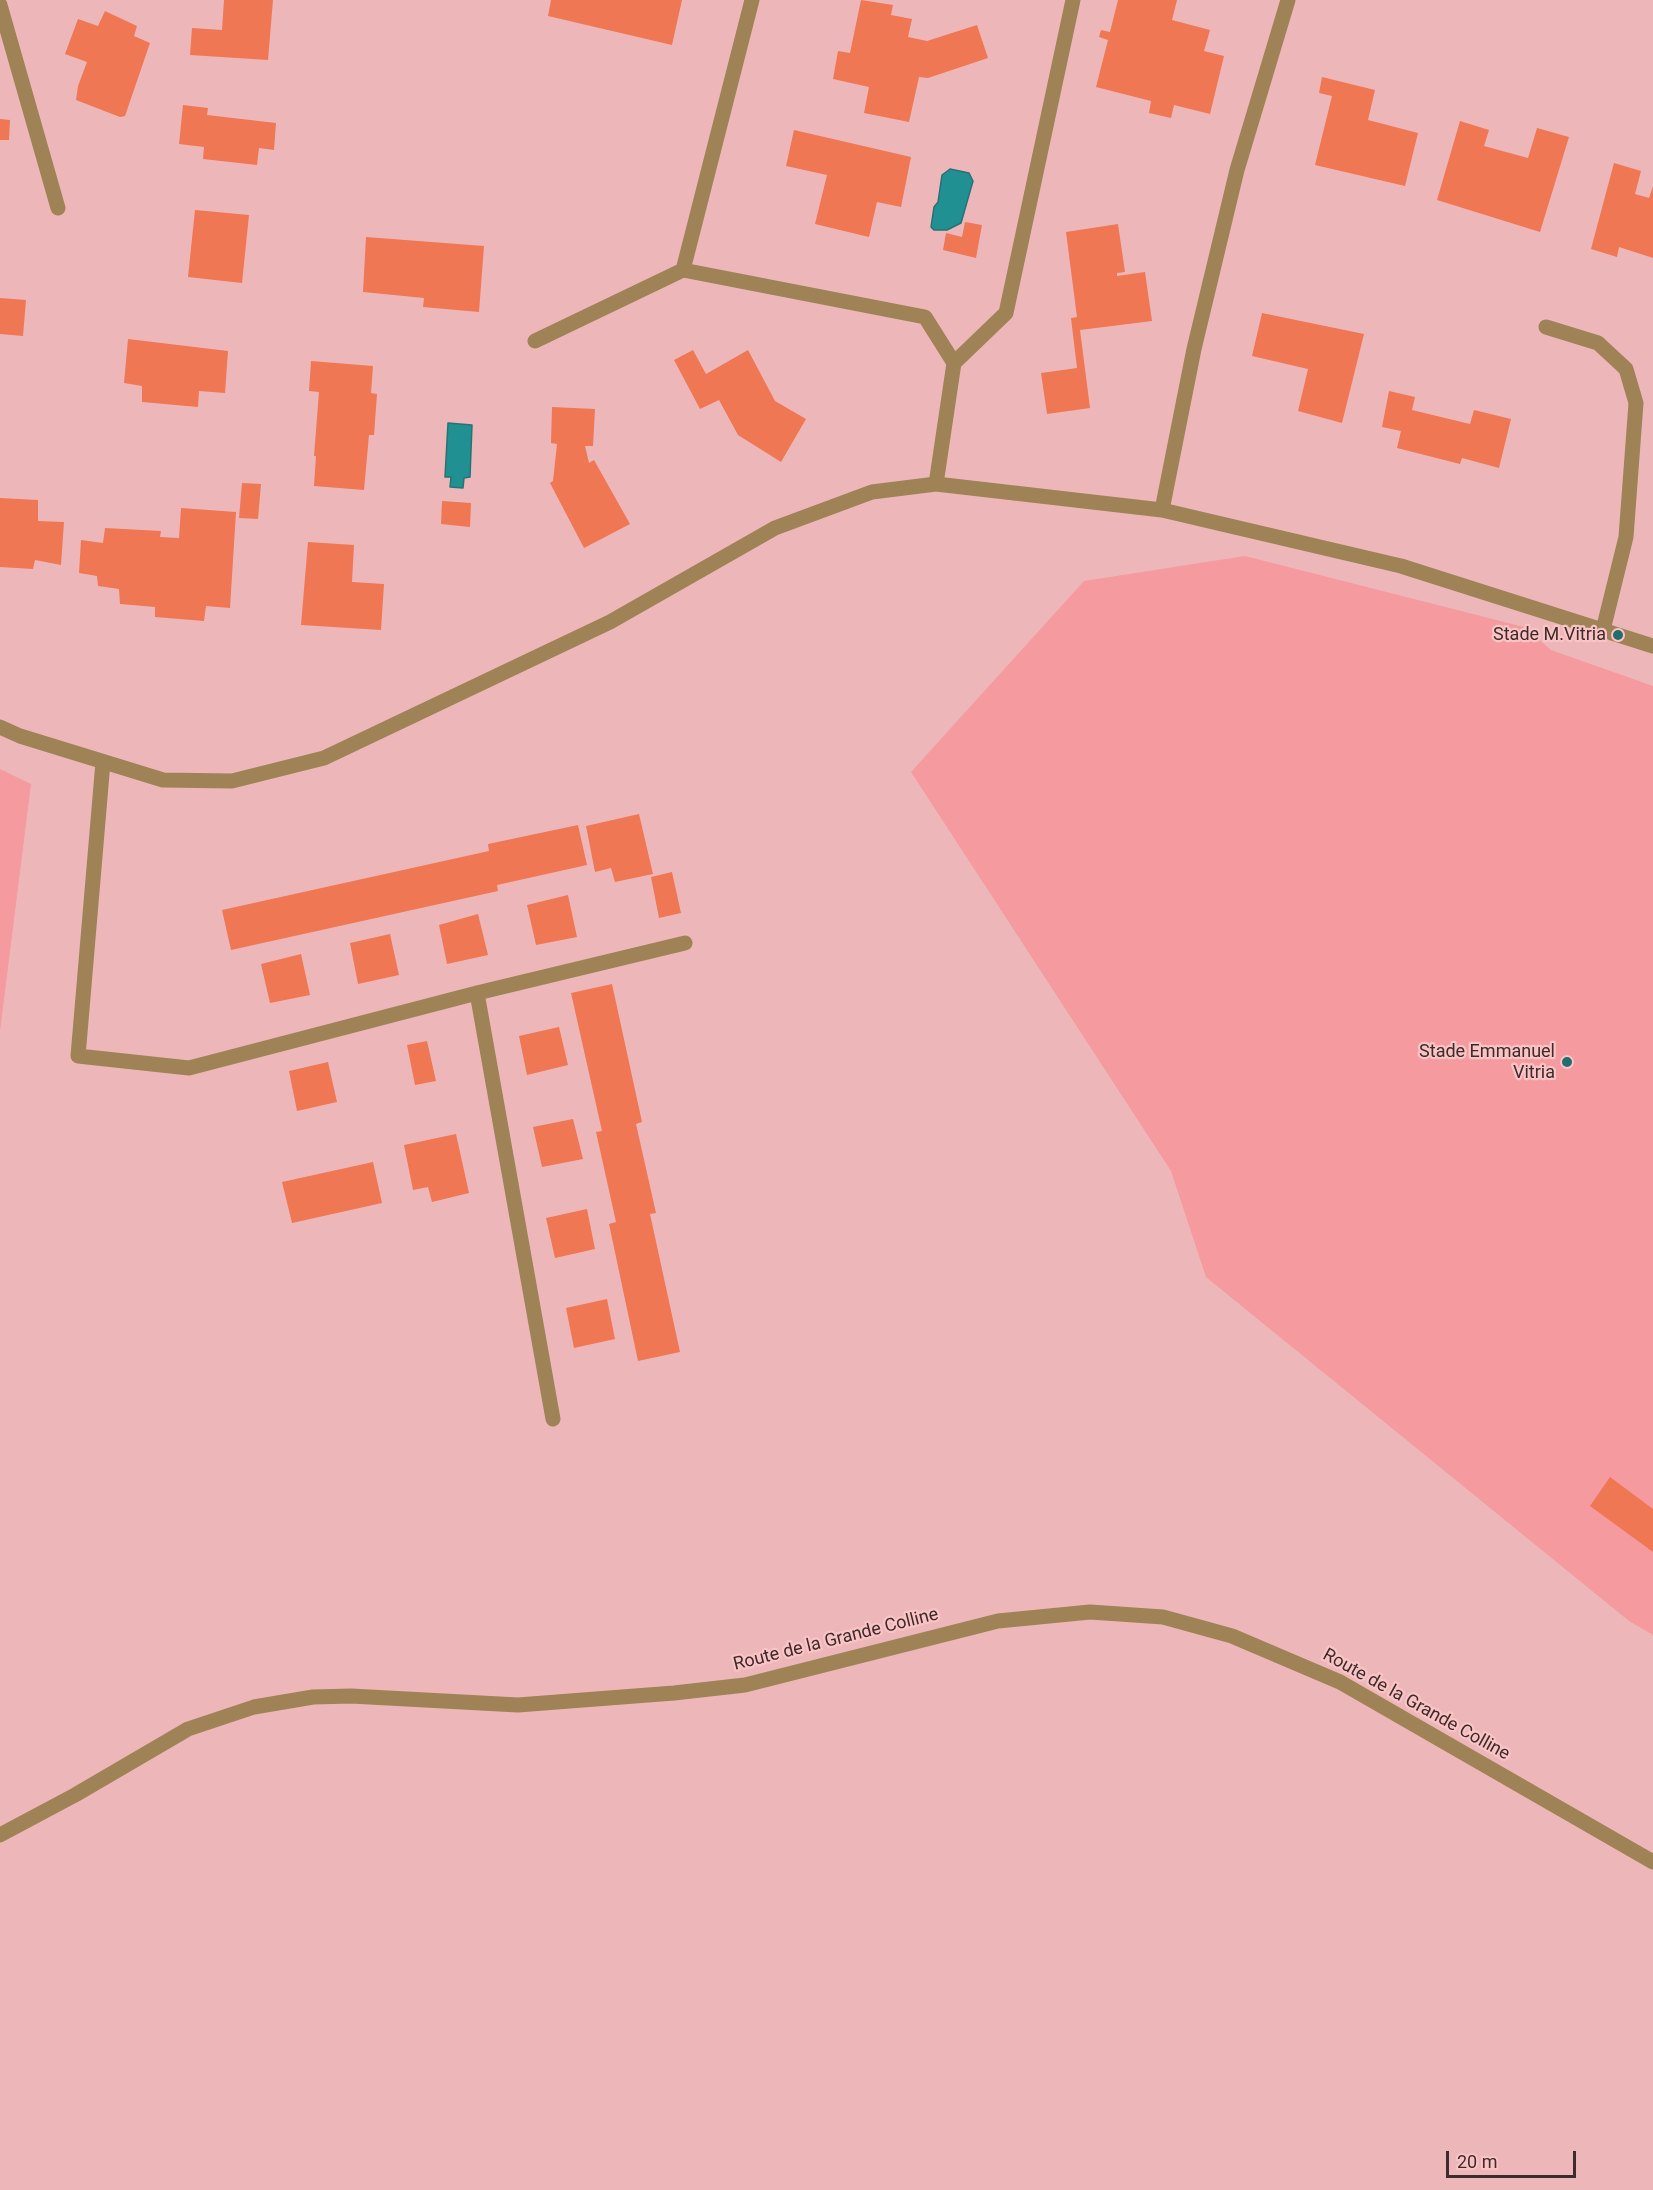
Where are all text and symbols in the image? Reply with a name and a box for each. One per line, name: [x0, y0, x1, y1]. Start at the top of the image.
place label: Stade M.Vitria: [1493, 624, 1606, 646]
marker: Stade M.Vitria: [1611, 628, 1625, 642]
place label: Stade Emmanuel Vitria: [1419, 1041, 1555, 1084]
marker: Stade Emmanuel Vitria: [1560, 1055, 1574, 1069]
street label: Route de la Grande Colline: [731, 1604, 941, 1676]
street label: Route de la Grande Colline: [1319, 1645, 1513, 1765]
scale bar: [1449, 2139, 1580, 2177]
text: 20 m: [1457, 2151, 1497, 2172]

